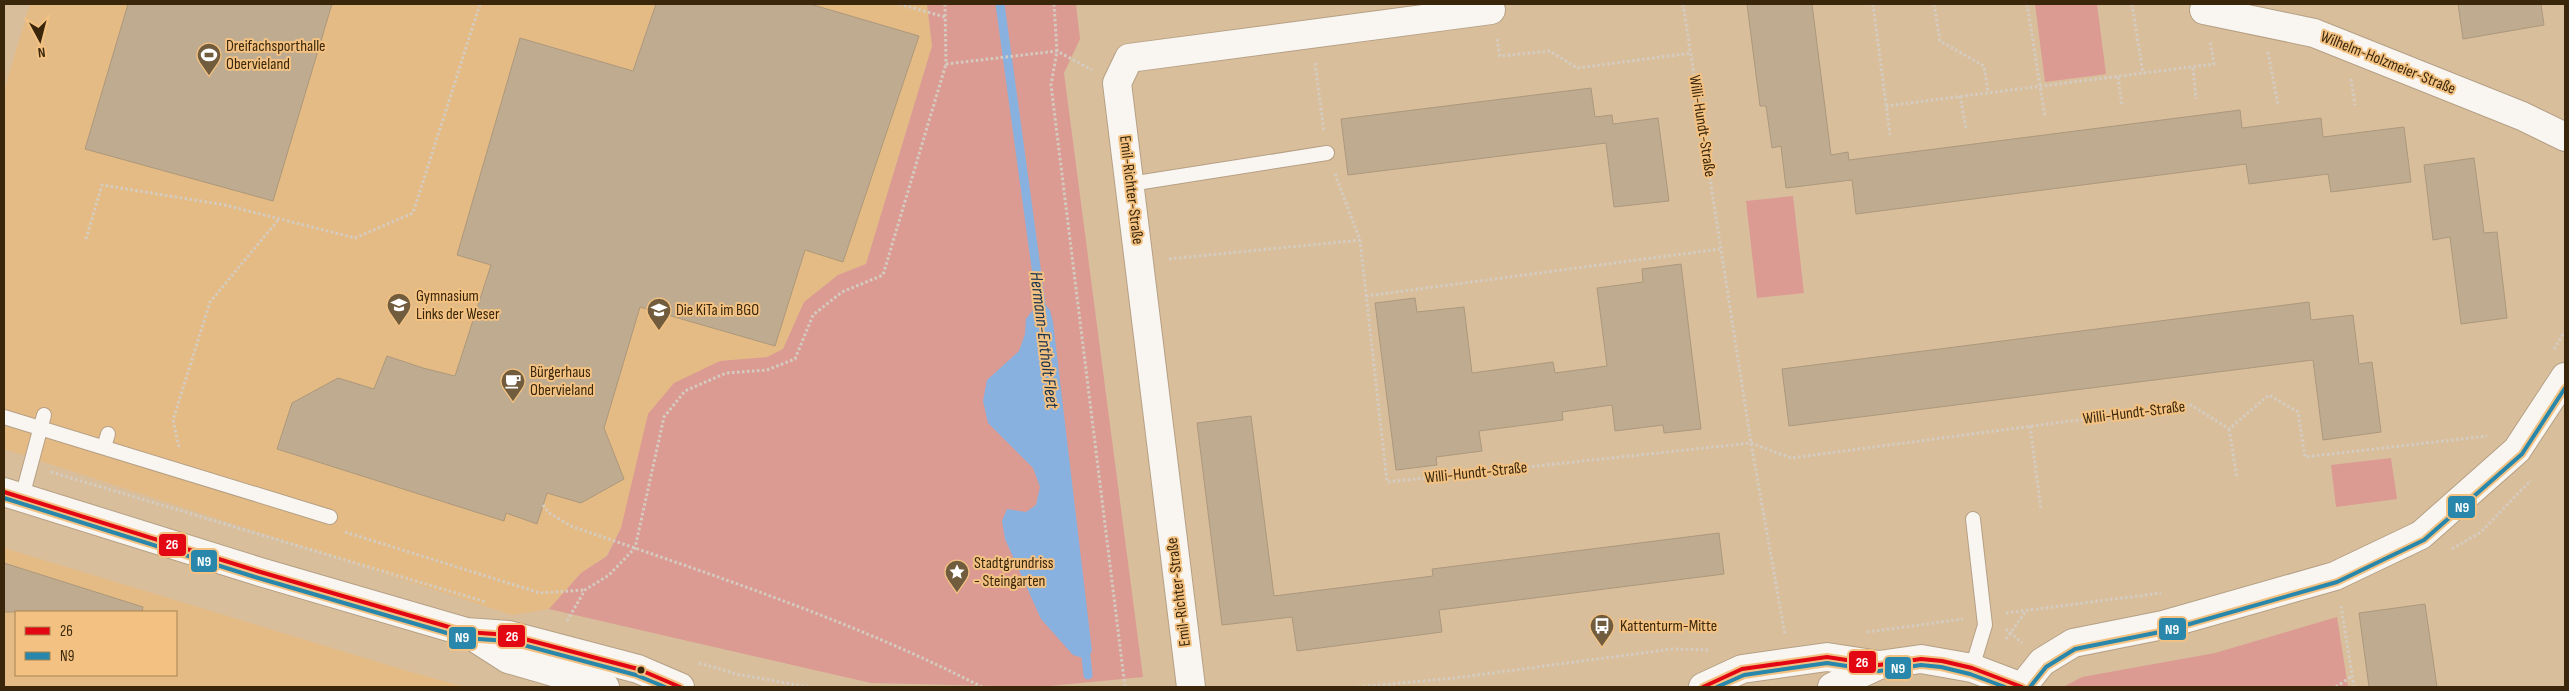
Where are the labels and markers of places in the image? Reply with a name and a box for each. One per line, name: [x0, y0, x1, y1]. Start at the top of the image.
place label: Dreifachsporthalle Obervieland: [226, 37, 326, 74]
sports icon: Dreifachsporthalle Obervieland: [196, 42, 222, 76]
place label: Gymnasium Links der Weser: [416, 287, 500, 324]
school or university icon: Gymnasium Links der Weser: [386, 292, 412, 326]
school or university icon: Die KiTa im BGO: [646, 297, 672, 331]
place label: Die KiTa im BGO: [676, 301, 759, 320]
place label: Bürgerhaus Obervieland: [530, 363, 594, 400]
cafe icon: Bürgerhaus Obervieland: [500, 368, 526, 402]
place label: Stadtgrundriss - Steingarten: [974, 554, 1054, 591]
place icon: Stadtgrundriss - Steingarten: [944, 559, 970, 593]
bus stop icon: Kattenturm-Mitte: [1589, 613, 1615, 647]
place label: Kattenturm-Mitte: [1620, 617, 1717, 636]
unlabelled marker: [636, 665, 646, 675]

